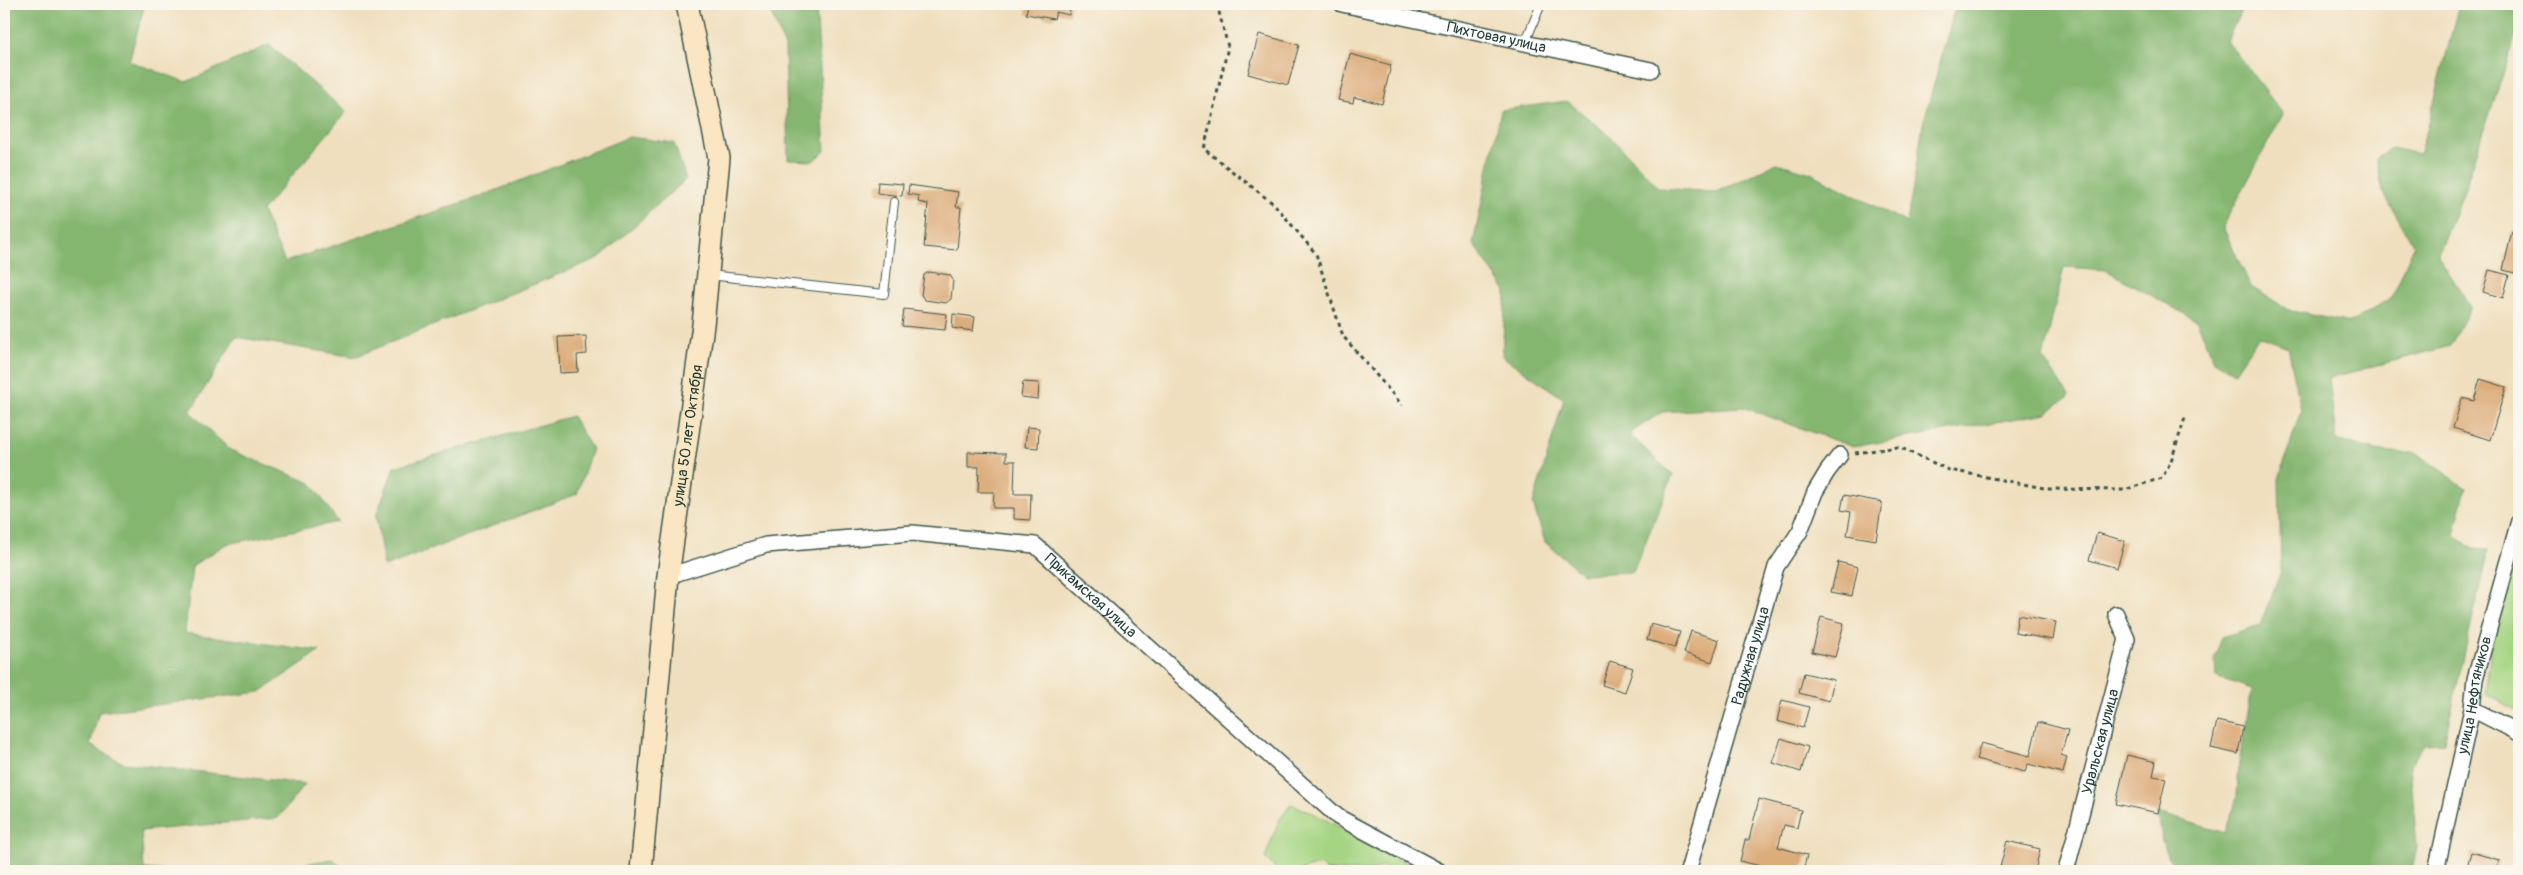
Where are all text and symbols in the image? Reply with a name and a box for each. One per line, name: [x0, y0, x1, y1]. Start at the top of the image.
street label: Пихтовая улица: [1445, 18, 1548, 57]
street label: улица 50 лет Октября: [669, 364, 707, 509]
street label: Прикамская улица: [1041, 549, 1141, 642]
street label: Радужная улица: [1728, 604, 1774, 707]
street label: улица Нефтяников: [2453, 634, 2496, 757]
street label: Уральская улица: [2078, 687, 2123, 796]

